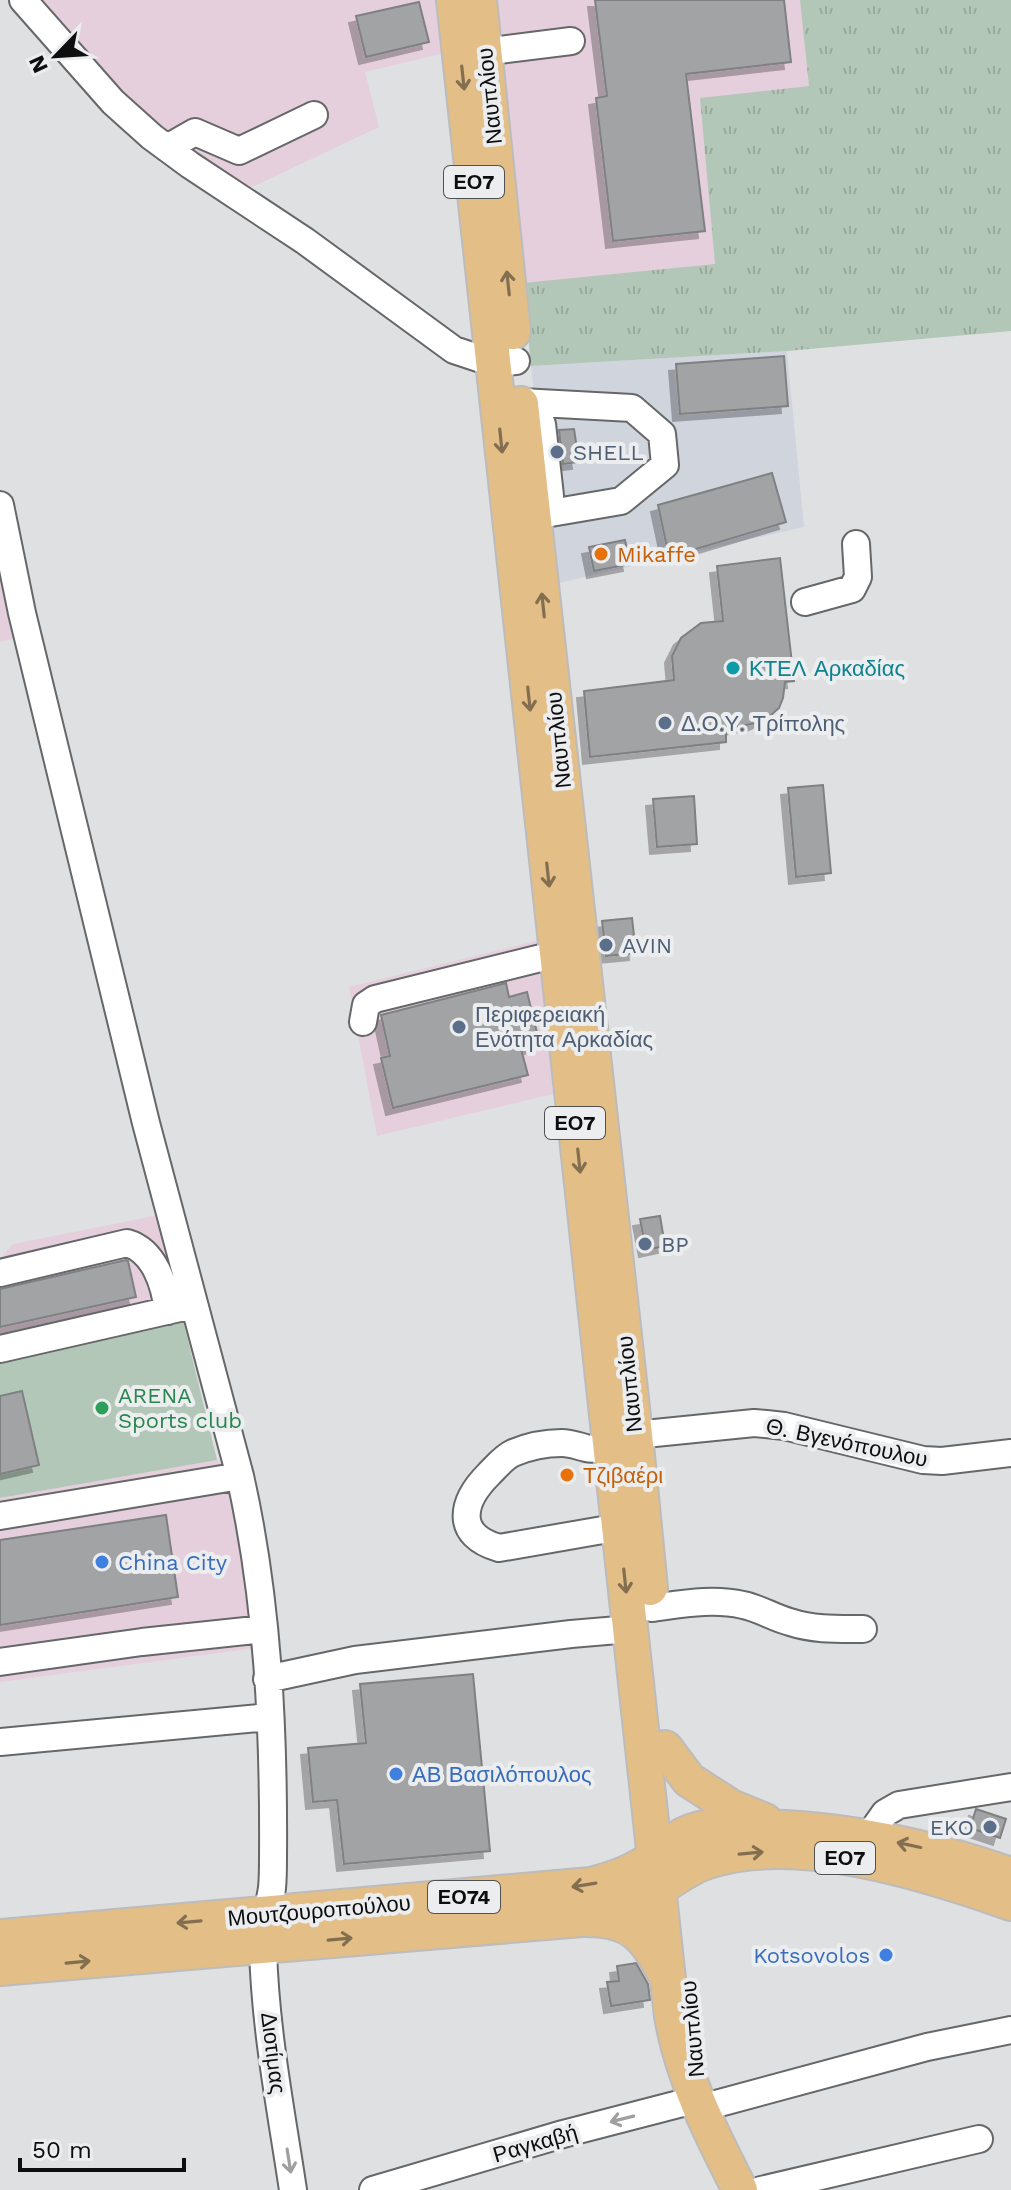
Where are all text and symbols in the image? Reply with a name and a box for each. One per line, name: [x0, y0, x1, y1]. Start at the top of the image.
north arrow: [16, 16, 96, 96]
street label: Ναυπλίου: [472, 46, 507, 145]
text: N: [24, 52, 53, 77]
one-way arrow: [455, 64, 470, 90]
road number: ΕΟ7: [444, 166, 504, 198]
one-way arrow: [501, 270, 516, 297]
one-way arrow: [494, 427, 509, 454]
place label: SHELL: [573, 440, 644, 465]
marker: SHELL: [548, 443, 566, 461]
place label: Mikaffe: [617, 542, 696, 567]
marker: Mikaffe: [592, 545, 610, 563]
one-way arrow: [535, 592, 550, 619]
place label: ΚΤΕΛ Αρκαδίας: [749, 656, 905, 681]
marker: ΚΤΕΛ Αρκαδίας: [724, 659, 742, 677]
one-way arrow: [522, 685, 537, 712]
street label: Ναυπλίου: [541, 690, 576, 789]
place label: Δ.Ο.Υ. Τρίπολης: [681, 711, 845, 736]
marker: Δ.Ο.Υ. Τρίπολης: [656, 714, 674, 732]
one-way arrow: [541, 861, 556, 887]
place label: AVIN: [622, 933, 672, 958]
marker: AVIN: [597, 936, 615, 954]
place label: Περιφερειακή Ενότητα Αρκαδίας: [475, 1002, 653, 1052]
marker: Περιφερειακή Ενότητα Αρκαδίας: [450, 1018, 468, 1036]
road number: ΕΟ7: [545, 1107, 605, 1139]
one-way arrow: [572, 1147, 587, 1174]
place label: BP: [661, 1232, 689, 1257]
marker: BP: [636, 1235, 654, 1253]
street label: Ναυπλίου: [612, 1334, 647, 1433]
place label: ARENA Sports club: [118, 1383, 242, 1433]
marker: ARENA Sports club: [93, 1399, 111, 1417]
street label: Θ. Βγενόπουλου: [764, 1413, 930, 1472]
place label: Τζιβαέρι: [583, 1463, 663, 1488]
marker: Τζιβαέρι: [558, 1466, 576, 1484]
place label: China City: [118, 1550, 228, 1575]
marker: China City: [93, 1553, 111, 1571]
one-way arrow: [618, 1567, 633, 1594]
place label: ΑΒ Βασιλόπουλος: [412, 1762, 592, 1787]
marker: ΑΒ Βασιλόπουλος: [387, 1765, 405, 1783]
place label: EKO: [930, 1815, 974, 1840]
marker: EKO: [981, 1818, 999, 1836]
one-way arrow: [897, 1837, 923, 1852]
road number: ΕΟ7: [815, 1842, 875, 1874]
one-way arrow: [737, 1845, 764, 1860]
one-way arrow: [572, 1878, 597, 1893]
road number: ΕΟ74: [428, 1881, 500, 1913]
street label: Μουτζουροπούλου: [226, 1890, 412, 1931]
one-way arrow: [176, 1914, 203, 1929]
one-way arrow: [326, 1931, 353, 1946]
place label: Kotsovolos: [753, 1943, 870, 1968]
marker: Kotsovolos: [877, 1946, 895, 1964]
one-way arrow: [64, 1954, 91, 1969]
street label: Ναυπλίου: [676, 1980, 709, 2078]
street label: Διοτίμας: [256, 2011, 291, 2095]
one-way arrow: [610, 2113, 636, 2128]
street label: Ραγκαβή: [490, 2120, 580, 2167]
scale bar: [20, 2122, 184, 2172]
text: 50 m: [32, 2136, 92, 2164]
one-way arrow: [282, 2148, 297, 2173]

